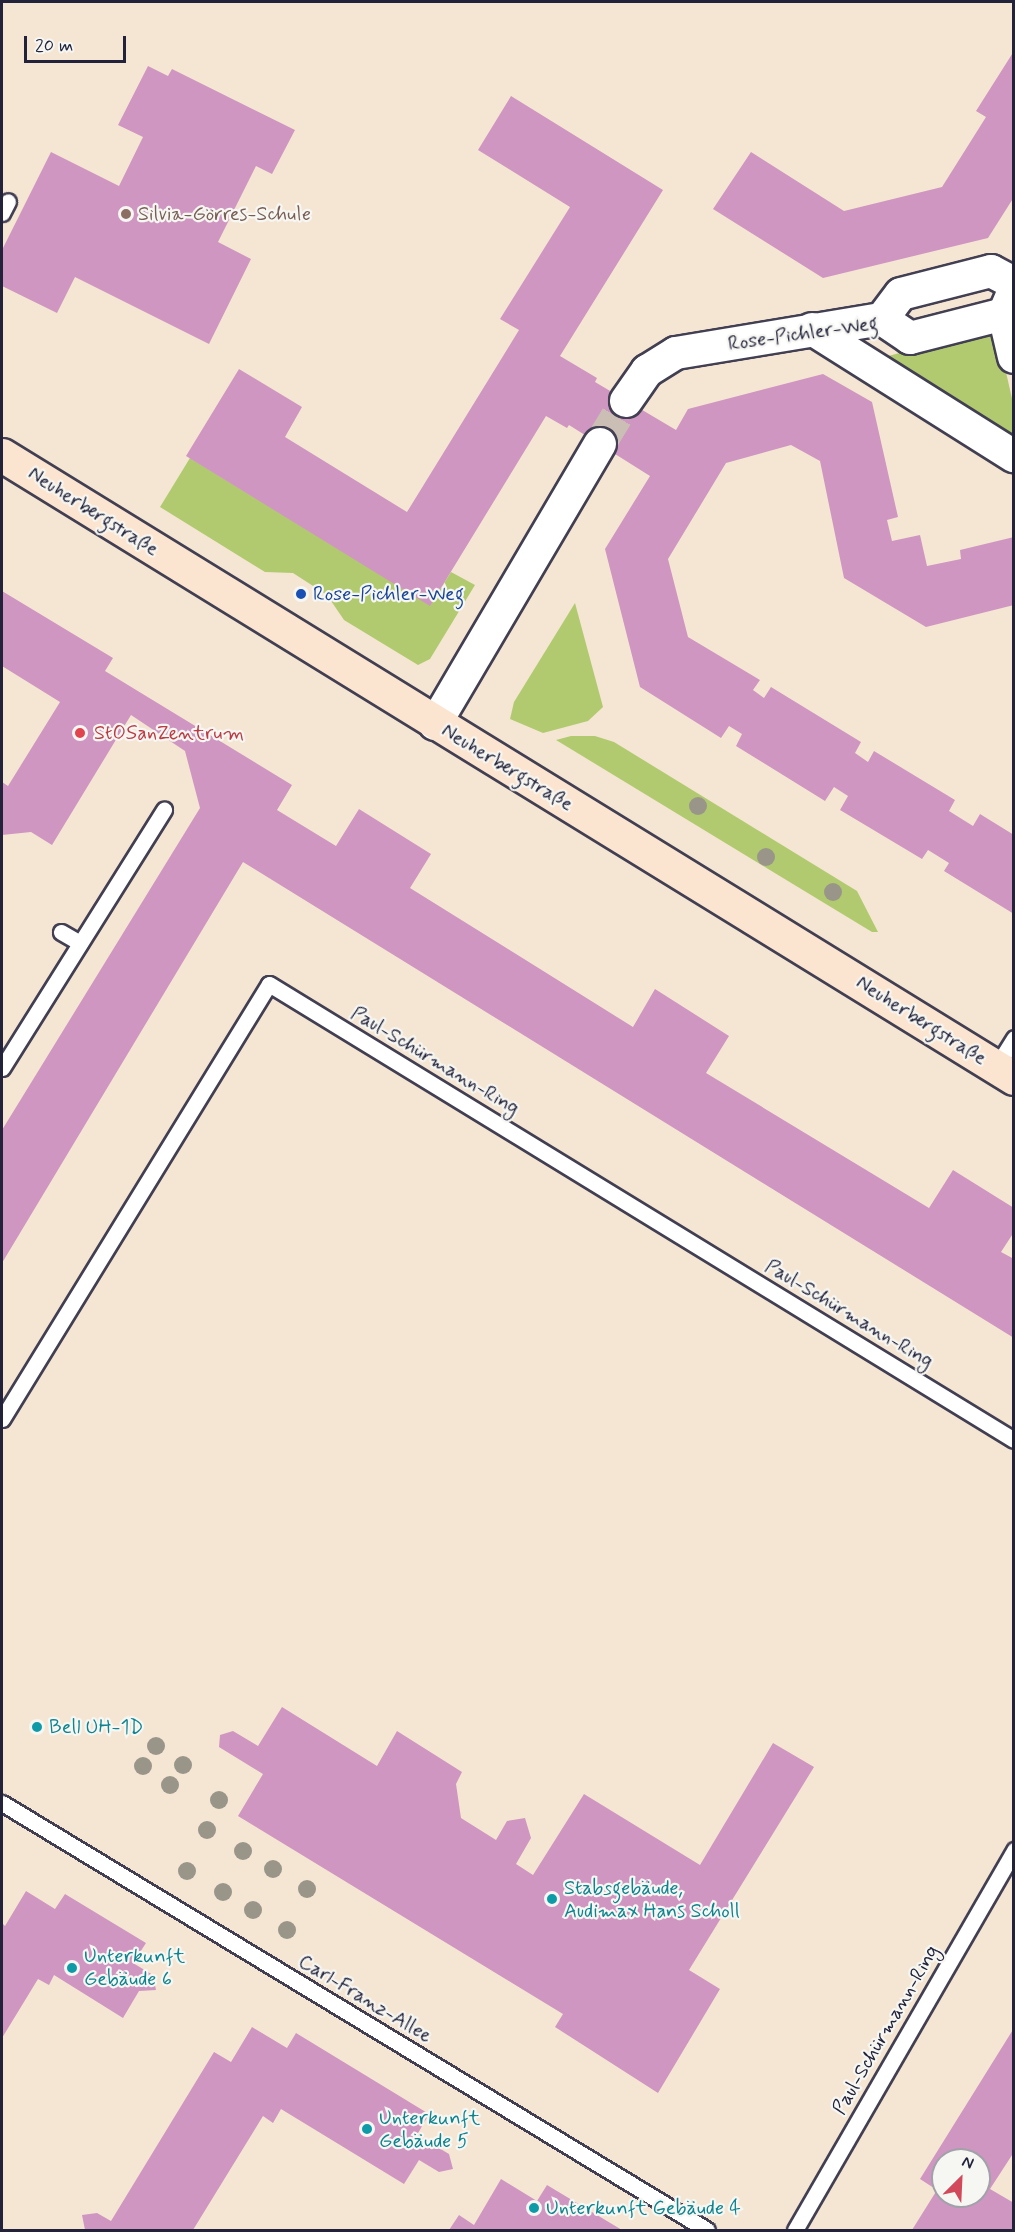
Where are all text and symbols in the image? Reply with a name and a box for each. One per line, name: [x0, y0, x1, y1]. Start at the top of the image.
scale bar: [27, 24, 129, 62]
text: 20 m: [35, 34, 73, 58]
place label: Silvia-Görres-Schule: [138, 202, 311, 226]
marker: Silvia-Görres-Schule: [119, 207, 133, 221]
street label: Rose-Pichler-Weg: [727, 312, 879, 356]
street label: Neuherbergstraße: [23, 462, 163, 562]
place label: Rose-Pichler-Weg: [313, 582, 464, 606]
marker: Rose-Pichler-Weg: [294, 587, 308, 601]
street label: Neuherbergstraße: [437, 719, 577, 817]
place label: StOSanZentrum: [94, 721, 244, 745]
marker: StOSanZentrum: [71, 724, 89, 742]
street label: Neuherbergstraße: [851, 971, 991, 1071]
street label: Paul-Schürmann-Ring: [347, 1001, 523, 1121]
street label: Paul-Schürmann-Ring: [761, 1254, 937, 1374]
place label: Bell UH-1D: [49, 1715, 144, 1739]
marker: Bell UH-1D: [30, 1720, 44, 1734]
place label: Stabsgebäude, Audimax Hans Scholl: [564, 1876, 741, 1923]
marker: Stabsgebäude, Audimax Hans Scholl: [545, 1892, 559, 1906]
street label: Paul-Schürmann-Ring: [828, 1941, 944, 2119]
place label: Unterkunft Gebäude 6: [84, 1944, 185, 1991]
street label: Carl-Franz-Allee: [294, 1950, 436, 2048]
marker: Unterkunft Gebäude 6: [65, 1961, 79, 1975]
place label: Unterkunft Gebäude 5: [379, 2106, 480, 2153]
marker: Unterkunft Gebäude 5: [360, 2122, 374, 2136]
north arrow: [931, 2148, 991, 2208]
text: N: [959, 2151, 977, 2175]
place label: Unterkunft Gebäude 4: [546, 2196, 742, 2220]
marker: Unterkunft Gebäude 4: [527, 2201, 541, 2215]

